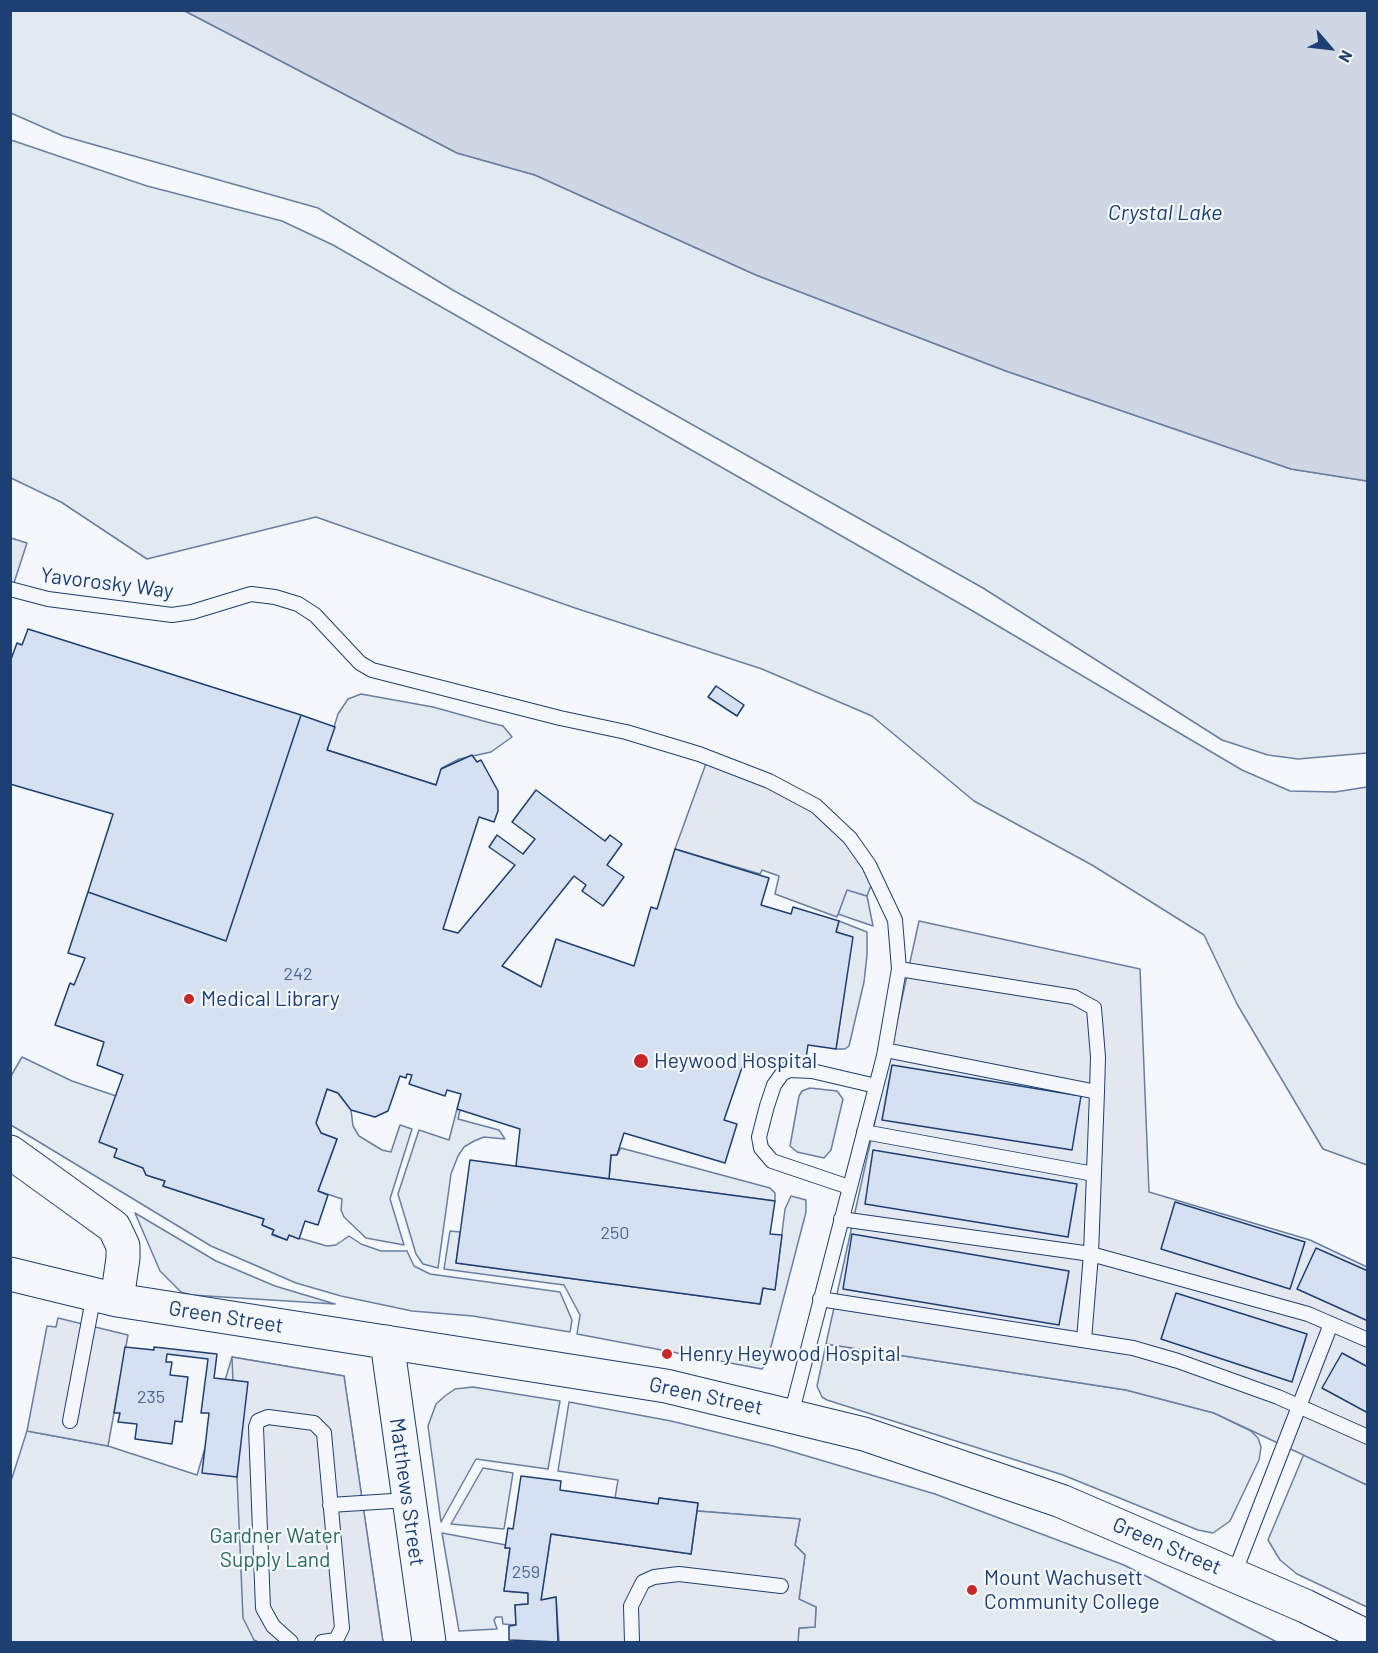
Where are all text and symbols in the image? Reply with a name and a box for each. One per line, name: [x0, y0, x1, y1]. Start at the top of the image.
north arrow: [1300, 18, 1360, 78]
text: N: [1335, 48, 1357, 66]
water label: Crystal Lake: [1108, 200, 1222, 226]
street label: Yavorosky Way: [39, 562, 175, 604]
house number: 242: [283, 963, 313, 985]
place label: Medical Library: [201, 986, 340, 1012]
marker: Medical Library: [182, 992, 196, 1006]
place label: Heywood Hospital: [654, 1048, 817, 1074]
marker: Heywood Hospital: [632, 1052, 650, 1070]
house number: 250: [600, 1222, 630, 1244]
street label: Green Street: [167, 1296, 285, 1338]
place label: Henry Heywood Hospital: [679, 1341, 900, 1367]
marker: Henry Heywood Hospital: [660, 1347, 674, 1361]
street label: Green Street: [647, 1372, 765, 1420]
house number: 235: [137, 1386, 165, 1408]
street label: Matthews Street: [384, 1416, 430, 1568]
street label: Green Street: [1109, 1512, 1225, 1580]
park label: Gardner Water Supply Land: [210, 1523, 340, 1573]
house number: 259: [512, 1561, 540, 1583]
place label: Mount Wachusett Community College: [984, 1565, 1160, 1615]
marker: Mount Wachusett Community College: [965, 1583, 979, 1597]

